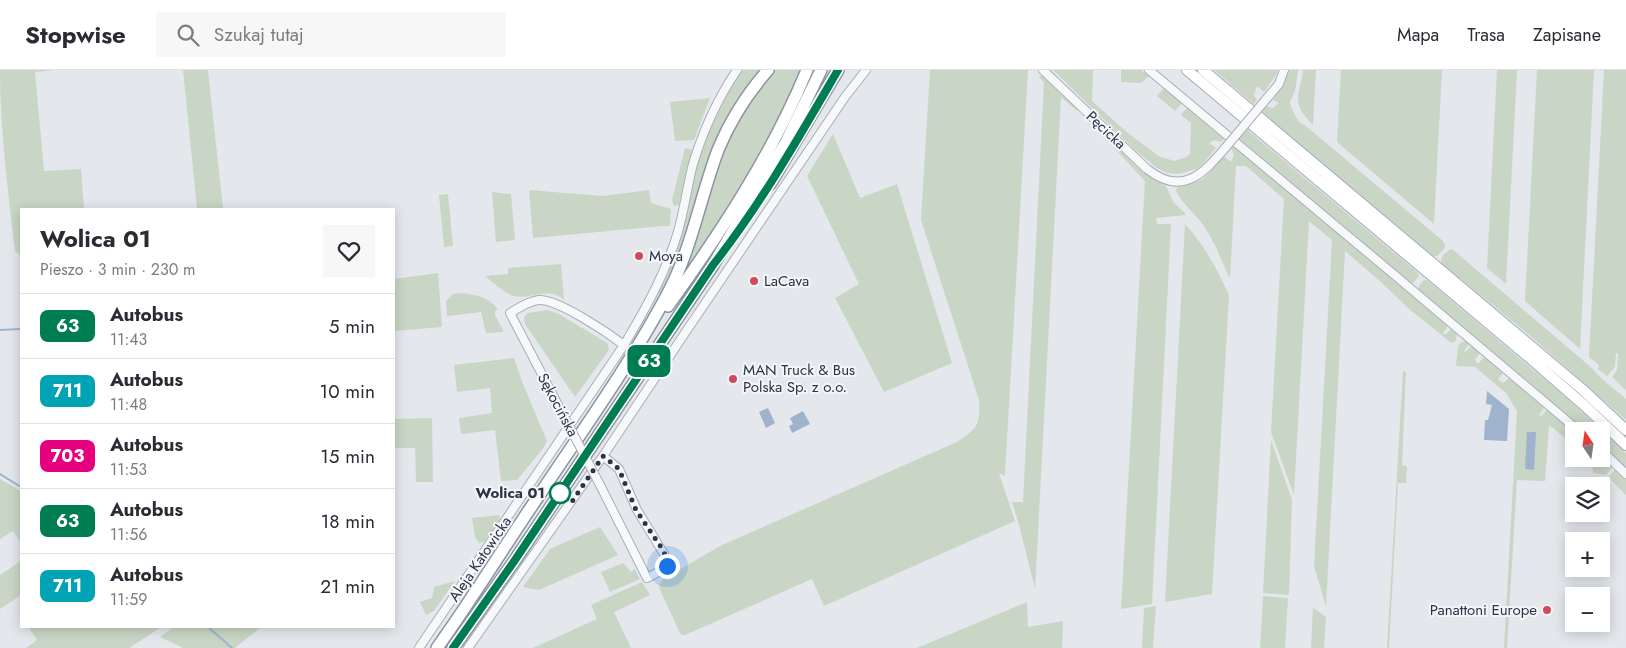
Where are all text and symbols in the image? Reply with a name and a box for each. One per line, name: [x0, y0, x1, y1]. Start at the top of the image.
search box: [156, 12, 506, 57]
text: Stopwise: [25, 17, 126, 52]
icon: search: [174, 21, 202, 49]
text: Szukaj tutaj: [214, 21, 304, 48]
text: Mapa: [1397, 22, 1439, 48]
text: Trasa: [1467, 22, 1505, 48]
text: Zapisane: [1533, 22, 1601, 48]
street label: Pęcicka: [1081, 106, 1131, 154]
text: Wolica 01: [40, 221, 151, 256]
button: heart: [323, 225, 375, 277]
place label: Moya: [649, 245, 683, 267]
marker: Moya: [633, 250, 645, 262]
text: Pieszo · 3 min · 230 m: [40, 258, 196, 281]
place label: LaCava: [764, 270, 809, 292]
marker: LaCava: [748, 275, 760, 287]
text: Autobus: [110, 301, 183, 328]
text: 63: [56, 313, 79, 339]
text: 5 min: [329, 313, 375, 340]
text: 11:43: [110, 328, 147, 351]
line badge: 63: [626, 345, 672, 377]
text: 63: [637, 348, 661, 374]
place label: MAN Truck & Bus Polska Sp. z o.o.: [743, 359, 855, 398]
text: Autobus: [110, 366, 183, 393]
street label: Sękocińska: [532, 369, 584, 441]
marker: MAN Truck & Bus Polska Sp. z o.o.: [727, 373, 739, 385]
text: 711: [53, 378, 82, 404]
text: 10 min: [320, 378, 375, 405]
text: 11:48: [110, 393, 147, 416]
north arrow: [1565, 422, 1610, 468]
map controls: [1565, 422, 1610, 632]
text: Autobus: [110, 431, 183, 458]
text: 703: [51, 443, 84, 469]
text: 15 min: [320, 443, 375, 470]
text: 11:53: [110, 458, 147, 481]
button: layers: [1565, 477, 1610, 522]
place label: Wolica 01: [476, 482, 545, 504]
marker: Wolica 01: [549, 482, 571, 504]
text: Autobus: [110, 496, 183, 523]
text: 63: [56, 508, 79, 534]
text: 18 min: [321, 508, 375, 535]
street label: Aleja Katowicka: [443, 512, 517, 606]
text: 11:56: [110, 523, 147, 546]
button: +: [1565, 532, 1610, 577]
your location: [655, 554, 680, 579]
text: Autobus: [110, 561, 183, 588]
text: 711: [53, 573, 82, 599]
text: 21 min: [320, 573, 375, 600]
button: −: [1565, 587, 1610, 632]
text: 11:59: [110, 588, 147, 611]
place label: Panattoni Europe: [1430, 599, 1537, 621]
marker: Panattoni Europe: [1541, 604, 1553, 616]

